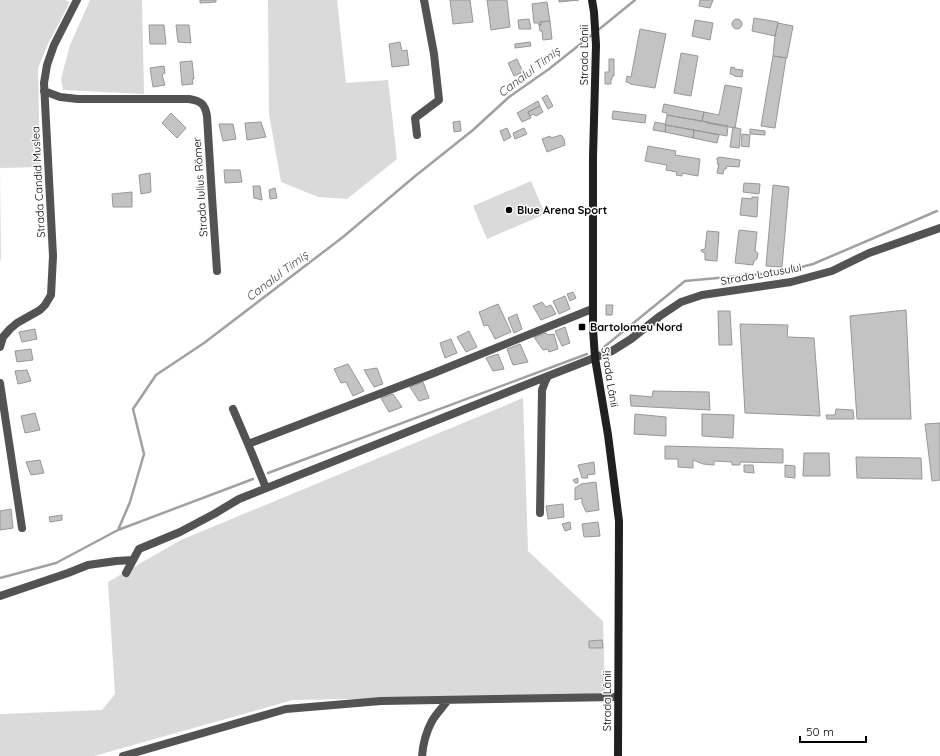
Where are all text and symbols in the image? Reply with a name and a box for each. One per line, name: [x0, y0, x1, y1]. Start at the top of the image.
street label: Strada Lânii: [577, 25, 591, 85]
water label: Canalul Timiș: [495, 43, 564, 100]
street label: Strada Candid Muslea: [28, 126, 48, 238]
street label: Strada Iulius Römer: [189, 136, 210, 237]
place label: Blue Arena Sport: [517, 203, 607, 217]
marker: Blue Arena Sport: [504, 205, 514, 215]
water label: Canalul Timiș: [243, 247, 312, 304]
street label: Strada Lotusului: [719, 260, 803, 288]
place label: Bartolomeu Nord: [590, 320, 683, 334]
marker: Bartolomeu Nord: [577, 322, 587, 332]
street label: Strada Lânii: [598, 346, 622, 408]
street label: Strada Lânii: [600, 671, 614, 731]
scale bar: [800, 718, 866, 744]
text: 50 m: [806, 724, 834, 739]

